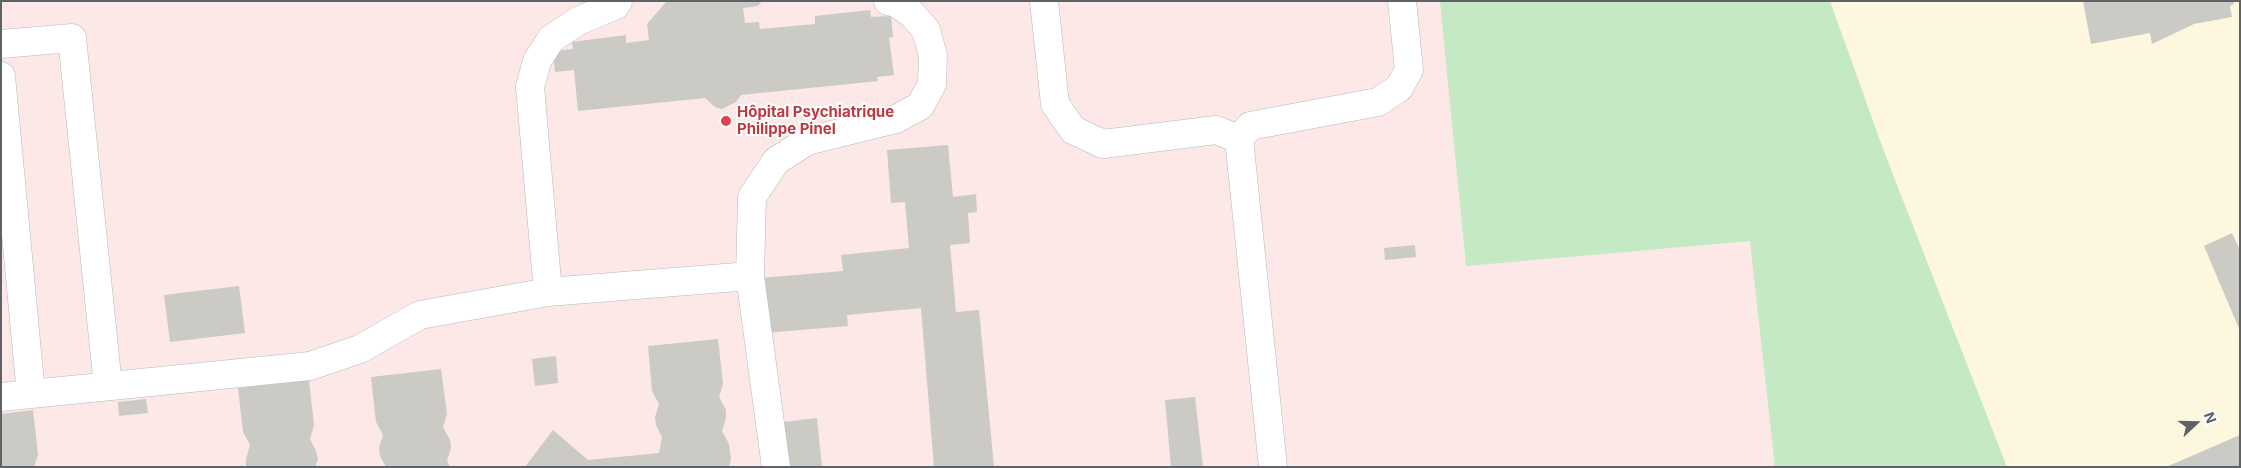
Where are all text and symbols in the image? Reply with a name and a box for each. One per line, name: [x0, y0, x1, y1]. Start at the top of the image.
place label: Hôpital Psychiatrique Philippe Pinel: [737, 103, 894, 138]
marker: Hôpital Psychiatrique Philippe Pinel: [719, 114, 733, 128]
north arrow: [2171, 398, 2221, 448]
text: N: [2201, 409, 2220, 425]

